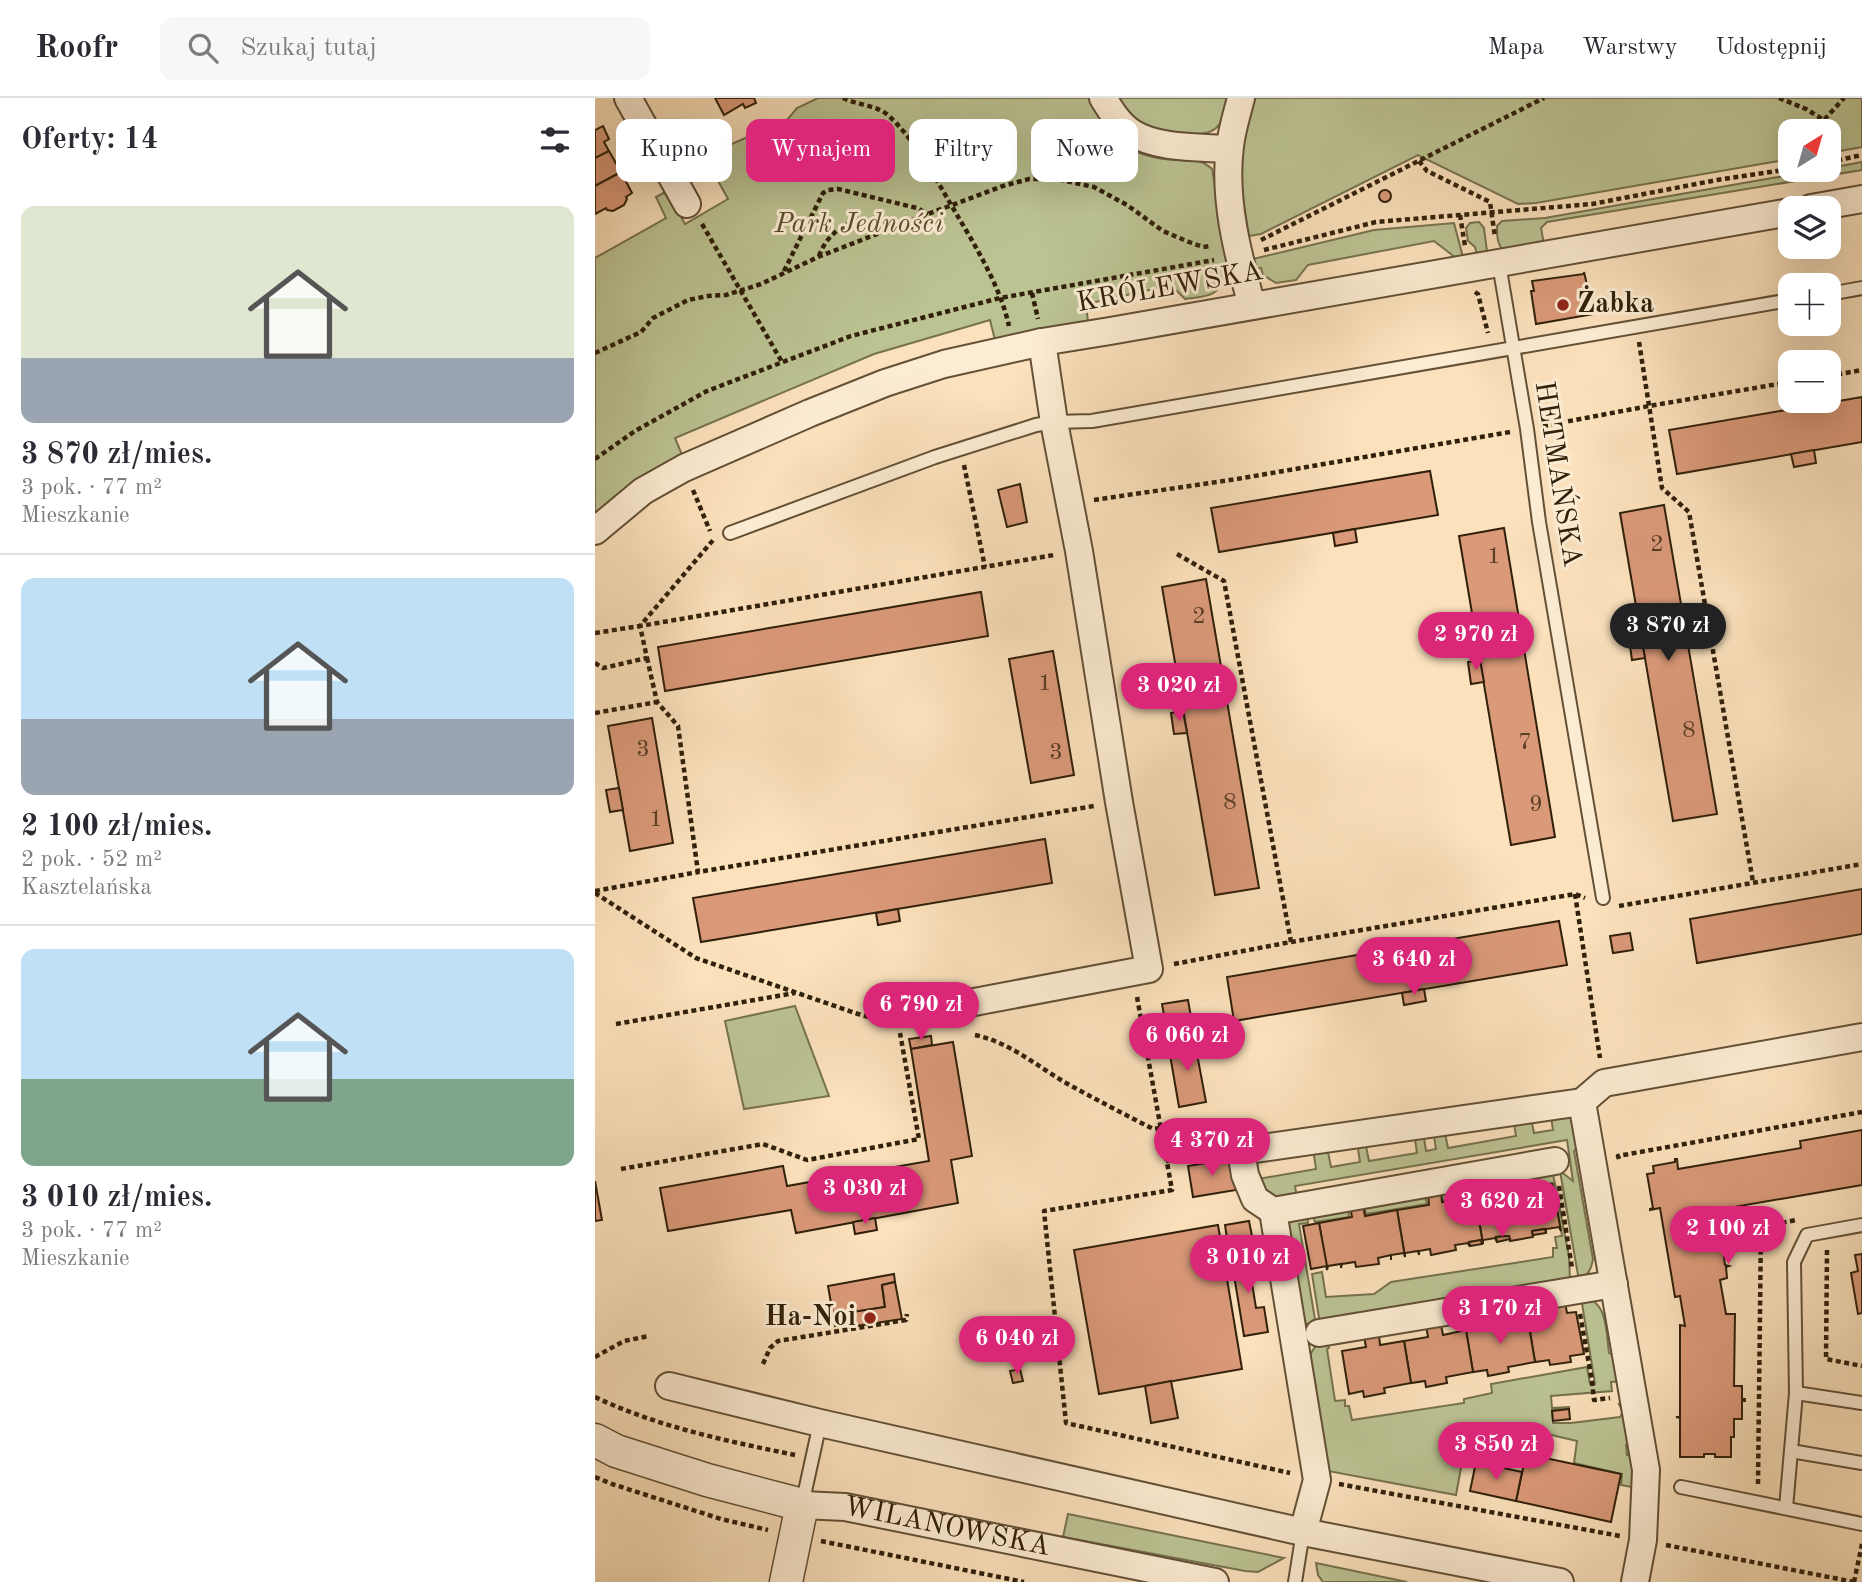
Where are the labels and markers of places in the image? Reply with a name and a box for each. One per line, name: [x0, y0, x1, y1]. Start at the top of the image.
place label: Żabka: [1577, 285, 1654, 319]
marker: Żabka: [1555, 297, 1571, 313]
pin: 3 870 zł: [1596, 603, 1740, 663]
pin: 2 970 zł: [1404, 612, 1548, 672]
pin: 3 020 zł: [1107, 664, 1251, 723]
pin: 3 640 zł: [1342, 937, 1486, 997]
pin: 6 790 zł: [849, 982, 993, 1042]
pin: 6 060 zł: [1115, 1014, 1259, 1073]
pin: 4 370 zł: [1140, 1118, 1284, 1178]
pin: 3 030 zł: [793, 1166, 937, 1226]
pin: 3 620 zł: [1430, 1180, 1574, 1239]
pin: 2 100 zł: [1656, 1206, 1800, 1266]
pin: 3 010 zł: [1176, 1236, 1320, 1295]
pin: 3 170 zł: [1428, 1286, 1572, 1346]
place label: Ha-Noi: [765, 1304, 856, 1332]
marker: Ha-Noi: [862, 1310, 878, 1326]
pin: 6 040 zł: [945, 1316, 1089, 1376]
pin: 3 850 zł: [1424, 1422, 1568, 1482]

